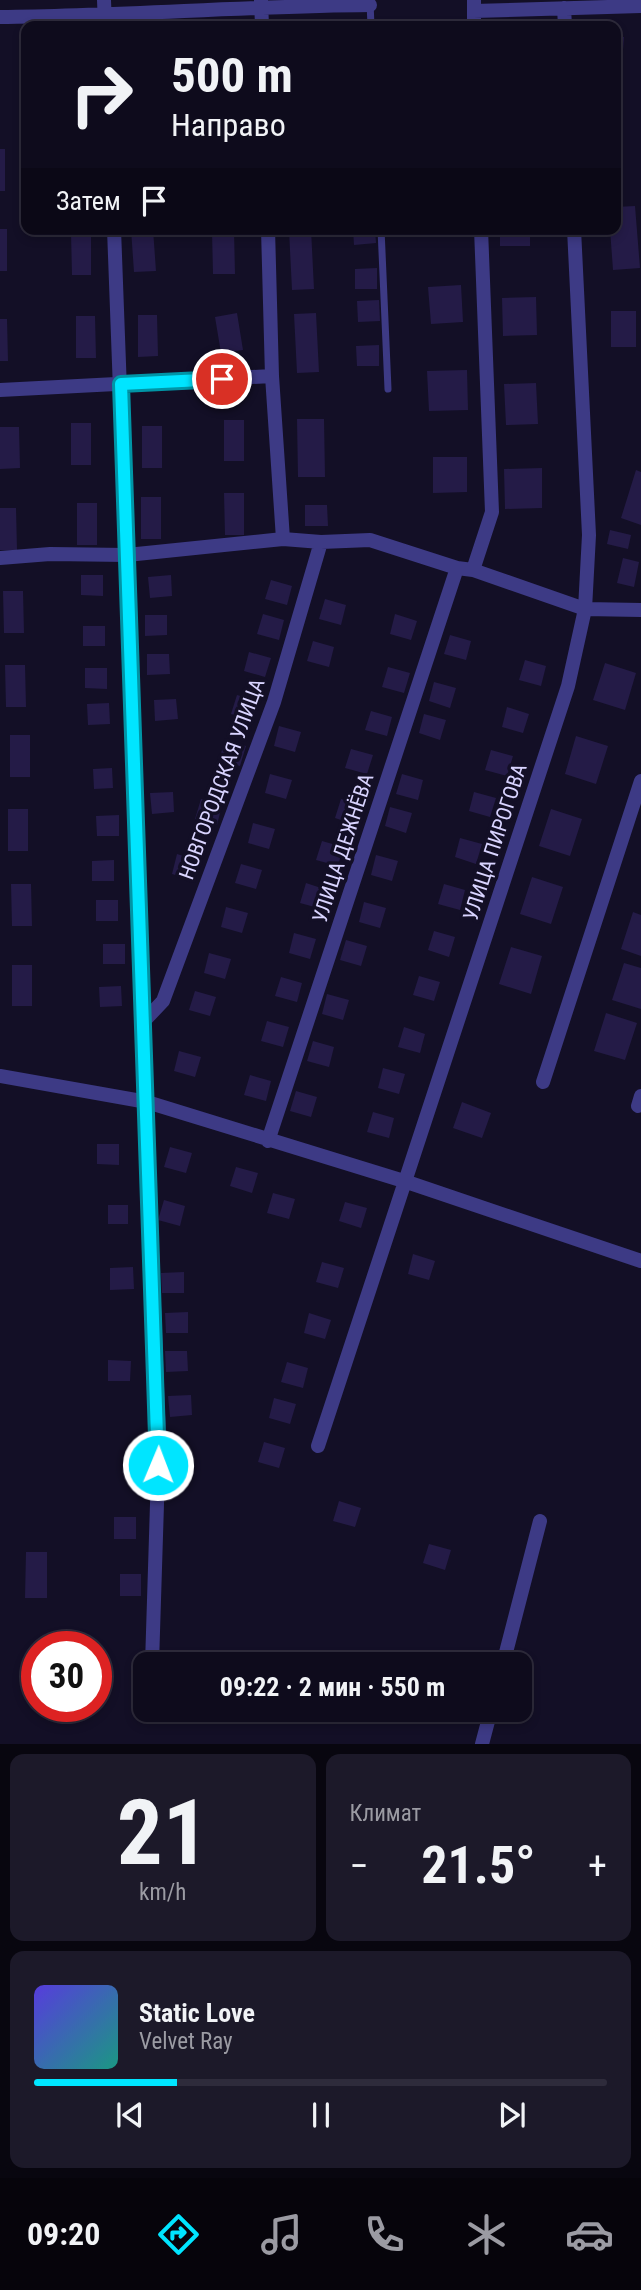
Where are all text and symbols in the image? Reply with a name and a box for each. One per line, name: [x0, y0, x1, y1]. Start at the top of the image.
text: 500 m: [171, 47, 293, 104]
icon: right: [56, 49, 147, 140]
text: Направо: [171, 106, 286, 144]
icon: arrive: [135, 182, 173, 220]
text: Затем: [56, 186, 121, 216]
pin: [192, 349, 252, 409]
icon: arrive: [203, 360, 241, 398]
street label: НОВГОРОДСКАЯ УЛИЦА: [174, 675, 270, 883]
street label: УЛИЦА ПИРОГОВА: [458, 761, 532, 923]
street label: УЛИЦА ДЕЖНЁВА: [308, 770, 378, 926]
position arrow: [121, 1428, 195, 1502]
speed limit sign: 30: [21, 1631, 112, 1722]
text: 09:22 · 2 мин · 550 m: [220, 1672, 445, 1702]
text: 21: [117, 1780, 209, 1886]
text: Климат: [350, 1800, 421, 1827]
text: 21.5°: [421, 1835, 535, 1896]
text: −: [350, 1844, 369, 1888]
text: +: [588, 1844, 607, 1888]
text: km/h: [139, 1879, 186, 1906]
text: Static Love: [139, 1998, 255, 2028]
text: Velvet Ray: [139, 2028, 233, 2055]
icon: previous: [111, 2096, 149, 2134]
icon: pause: [302, 2096, 340, 2134]
icon: next: [493, 2096, 531, 2134]
icon: directions: [154, 2210, 203, 2259]
icon: music: [257, 2210, 306, 2259]
icon: phone: [360, 2210, 409, 2259]
icon: climate: [462, 2210, 511, 2259]
icon: car: [565, 2210, 614, 2259]
text: 09:20: [27, 2215, 100, 2253]

